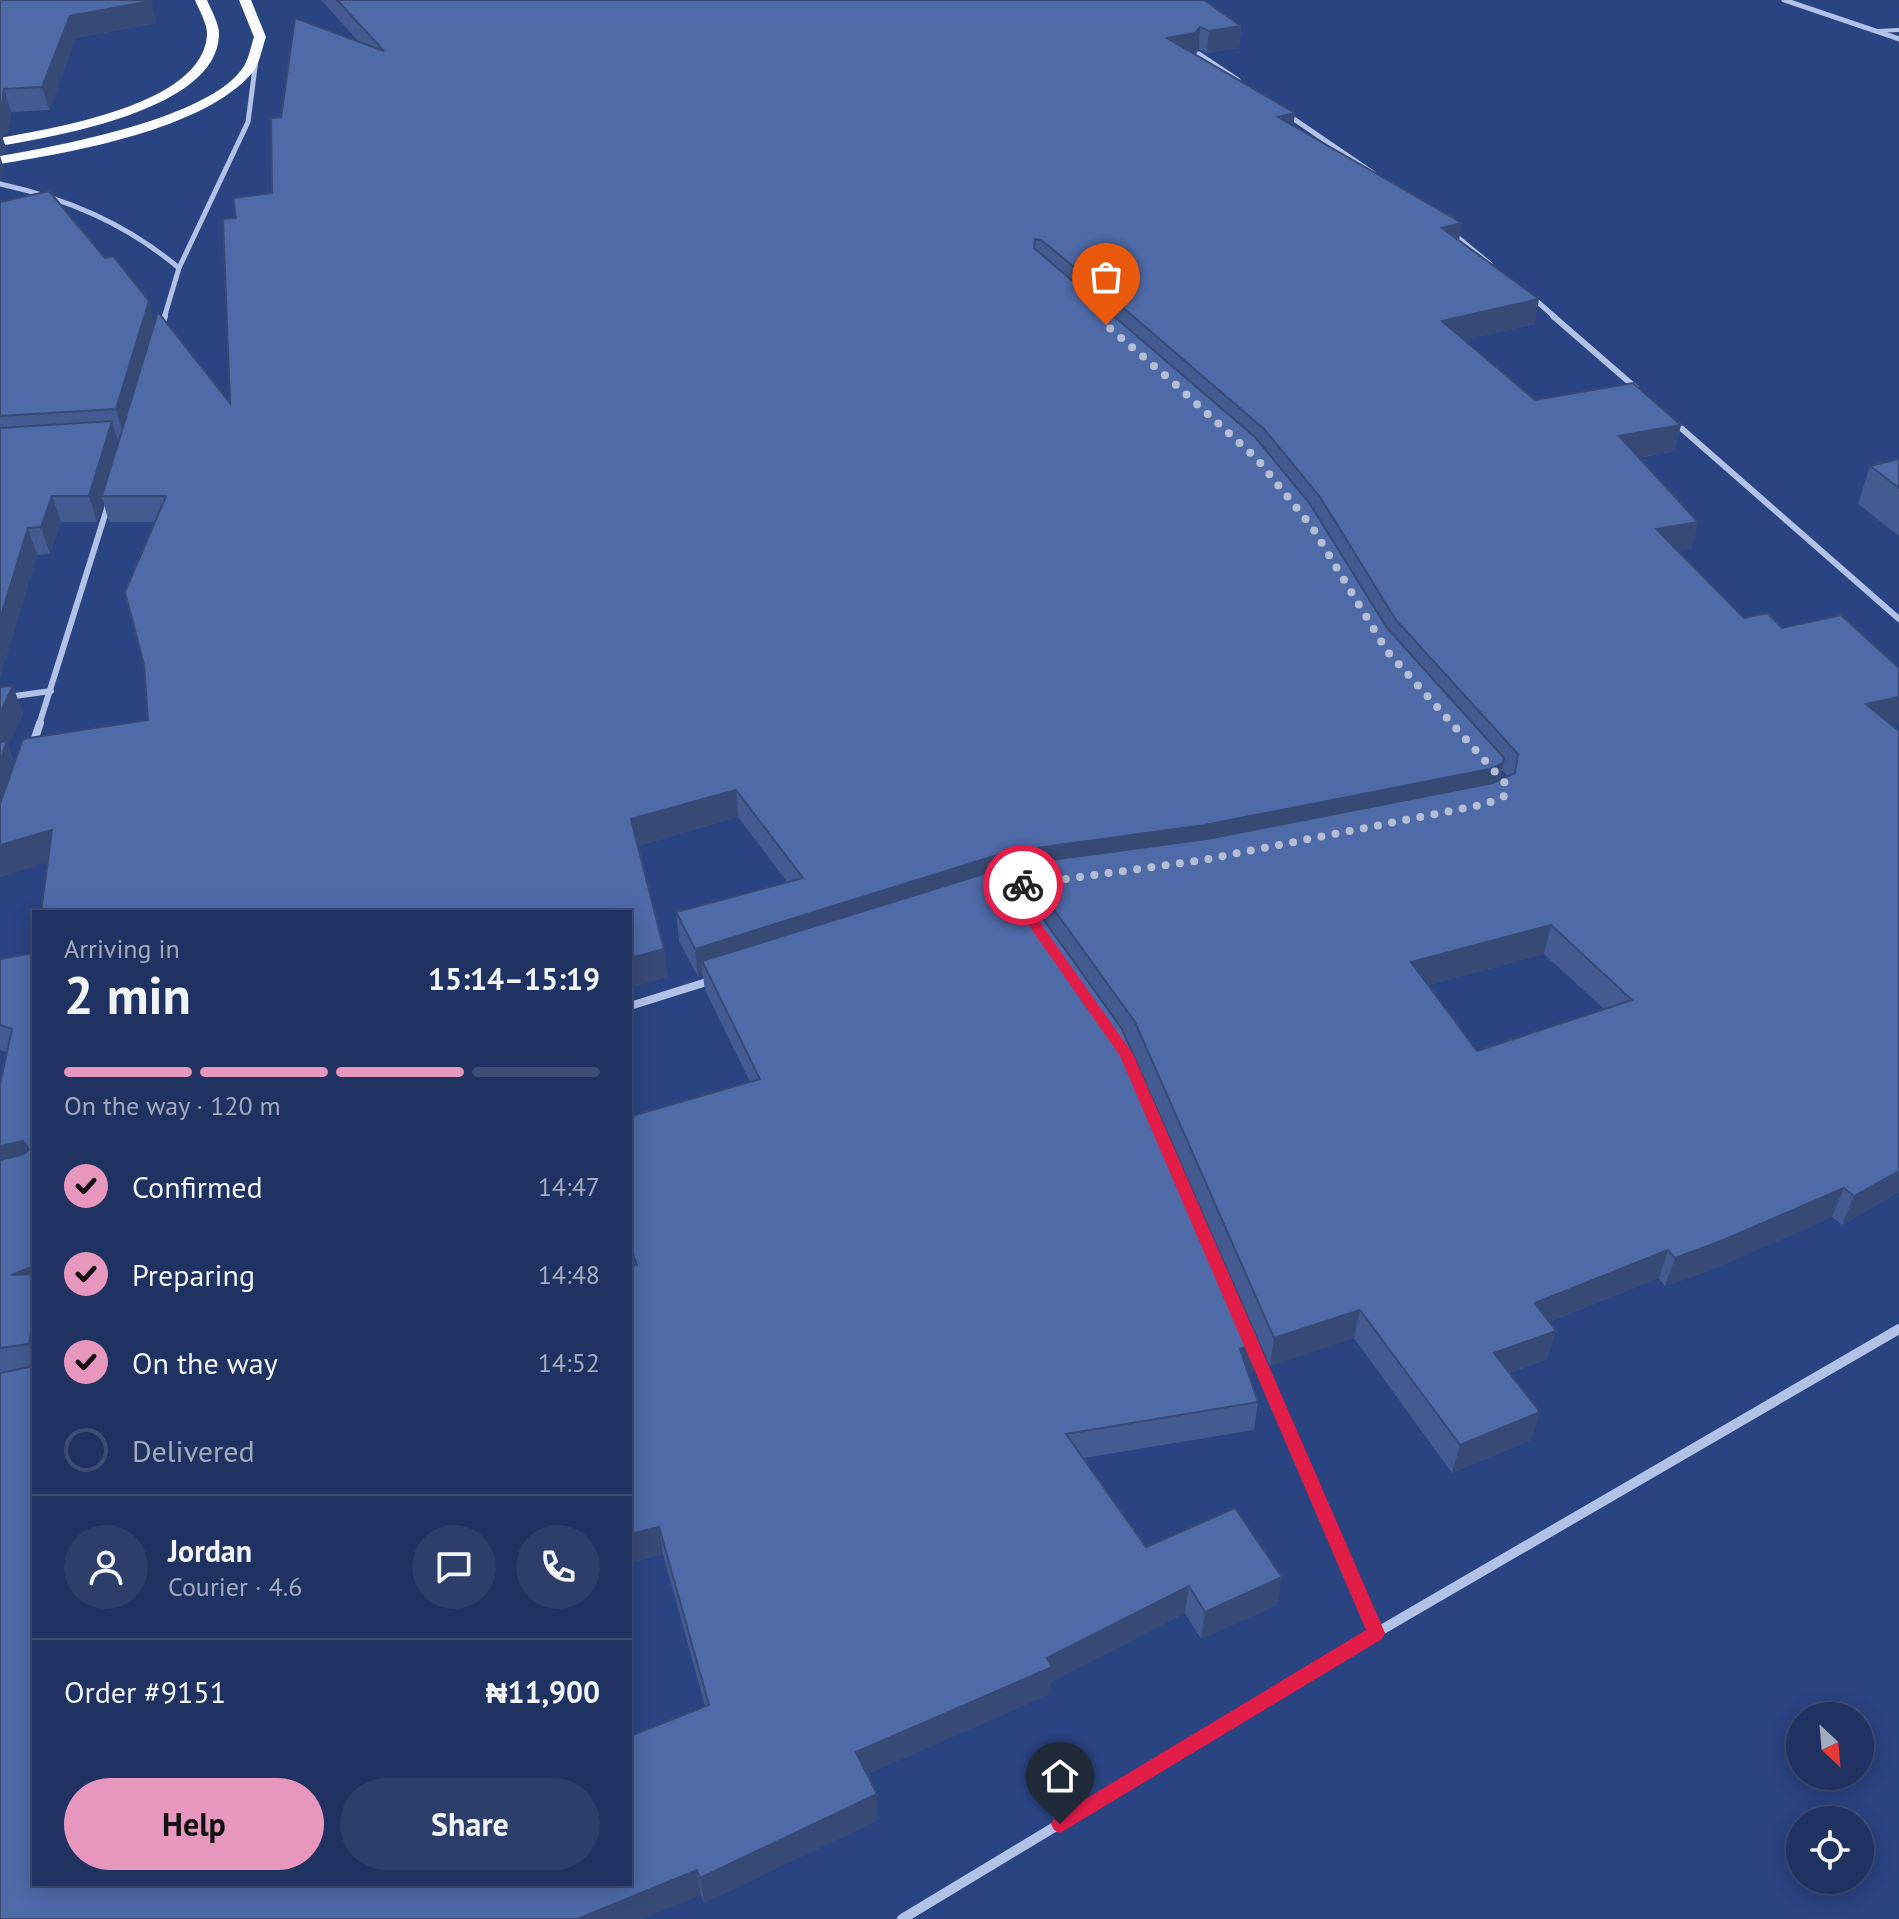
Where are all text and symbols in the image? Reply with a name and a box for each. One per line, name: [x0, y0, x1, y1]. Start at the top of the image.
pin: [1072, 243, 1140, 325]
icon: bag: [1084, 255, 1128, 299]
courier: [983, 845, 1063, 925]
icon: bike: [1001, 863, 1045, 907]
text: Arriving in: [64, 932, 180, 965]
text: 15:14–15:19: [428, 959, 600, 998]
text: 2 min: [64, 961, 191, 1028]
text: On the way · 120 m: [64, 1089, 281, 1122]
icon: check: [64, 1164, 108, 1208]
text: Confirmed: [132, 1167, 263, 1206]
text: 14:47: [538, 1170, 600, 1203]
icon: check: [64, 1252, 108, 1296]
text: Preparing: [132, 1255, 255, 1294]
text: 14:48: [538, 1258, 600, 1291]
icon: check: [64, 1340, 108, 1384]
text: On the way: [132, 1343, 278, 1382]
text: 14:52: [538, 1346, 600, 1379]
text: Delivered: [132, 1431, 255, 1470]
button: person: [64, 1525, 148, 1609]
button: chat: [412, 1525, 496, 1609]
button: phone: [516, 1525, 600, 1609]
text: Jordan: [168, 1531, 252, 1570]
text: Courier · 4.6: [168, 1570, 302, 1603]
text: Order #9151: [64, 1672, 226, 1711]
text: ₦11,900: [486, 1672, 600, 1711]
north arrow: [1786, 1702, 1874, 1790]
map controls: [1786, 1702, 1874, 1894]
pin: [1026, 1742, 1094, 1824]
icon: home: [1038, 1754, 1082, 1798]
button: Help: [64, 1778, 324, 1870]
button: Share: [340, 1778, 600, 1870]
button: locate: [1786, 1806, 1874, 1894]

